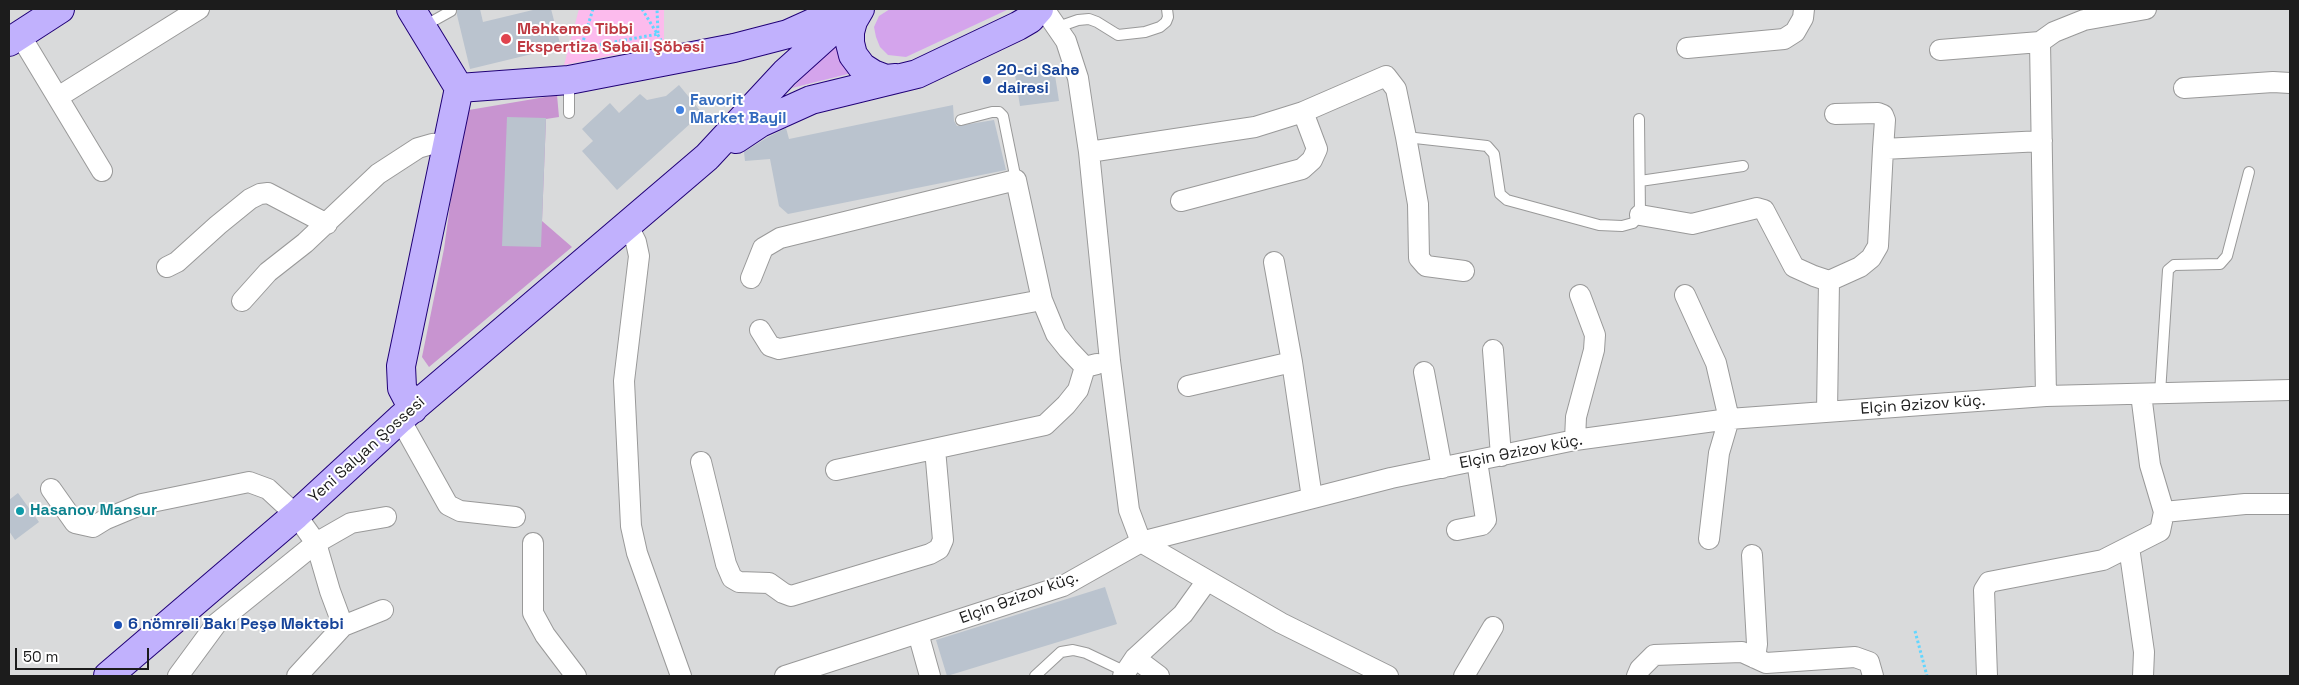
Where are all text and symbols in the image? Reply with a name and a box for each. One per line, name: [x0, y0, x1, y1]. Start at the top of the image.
place label: Məhkəmə Tibbi Ekspertiza Səbail Şöbəsi: [517, 20, 705, 58]
marker: Məhkəmə Tibbi Ekspertiza Səbail Şöbəsi: [499, 32, 513, 46]
place label: 20-ci Sahə dairəsi: [997, 61, 1080, 99]
marker: 20-ci Sahə dairəsi: [981, 74, 993, 86]
place label: Favorit Market Bayil: [690, 91, 787, 129]
marker: Favorit Market Bayil: [674, 104, 686, 116]
street label: Elçin Əzizov küç.: [1860, 391, 1986, 419]
street label: Yeni Salyan Şossesi: [305, 393, 429, 507]
street label: Elçin Əzizov küç.: [1458, 431, 1584, 473]
place label: Hasanov Mansur: [30, 501, 157, 521]
marker: Hasanov Mansur: [14, 505, 26, 517]
street label: Elçin Əzizov küç.: [957, 568, 1081, 628]
place label: 6 nömrəli Bakı Peşə Məktəbi: [128, 615, 344, 635]
marker: 6 nömrəli Bakı Peşə Məktəbi: [112, 619, 124, 631]
scale bar: [18, 638, 151, 670]
text: 50 m: [23, 647, 58, 666]

